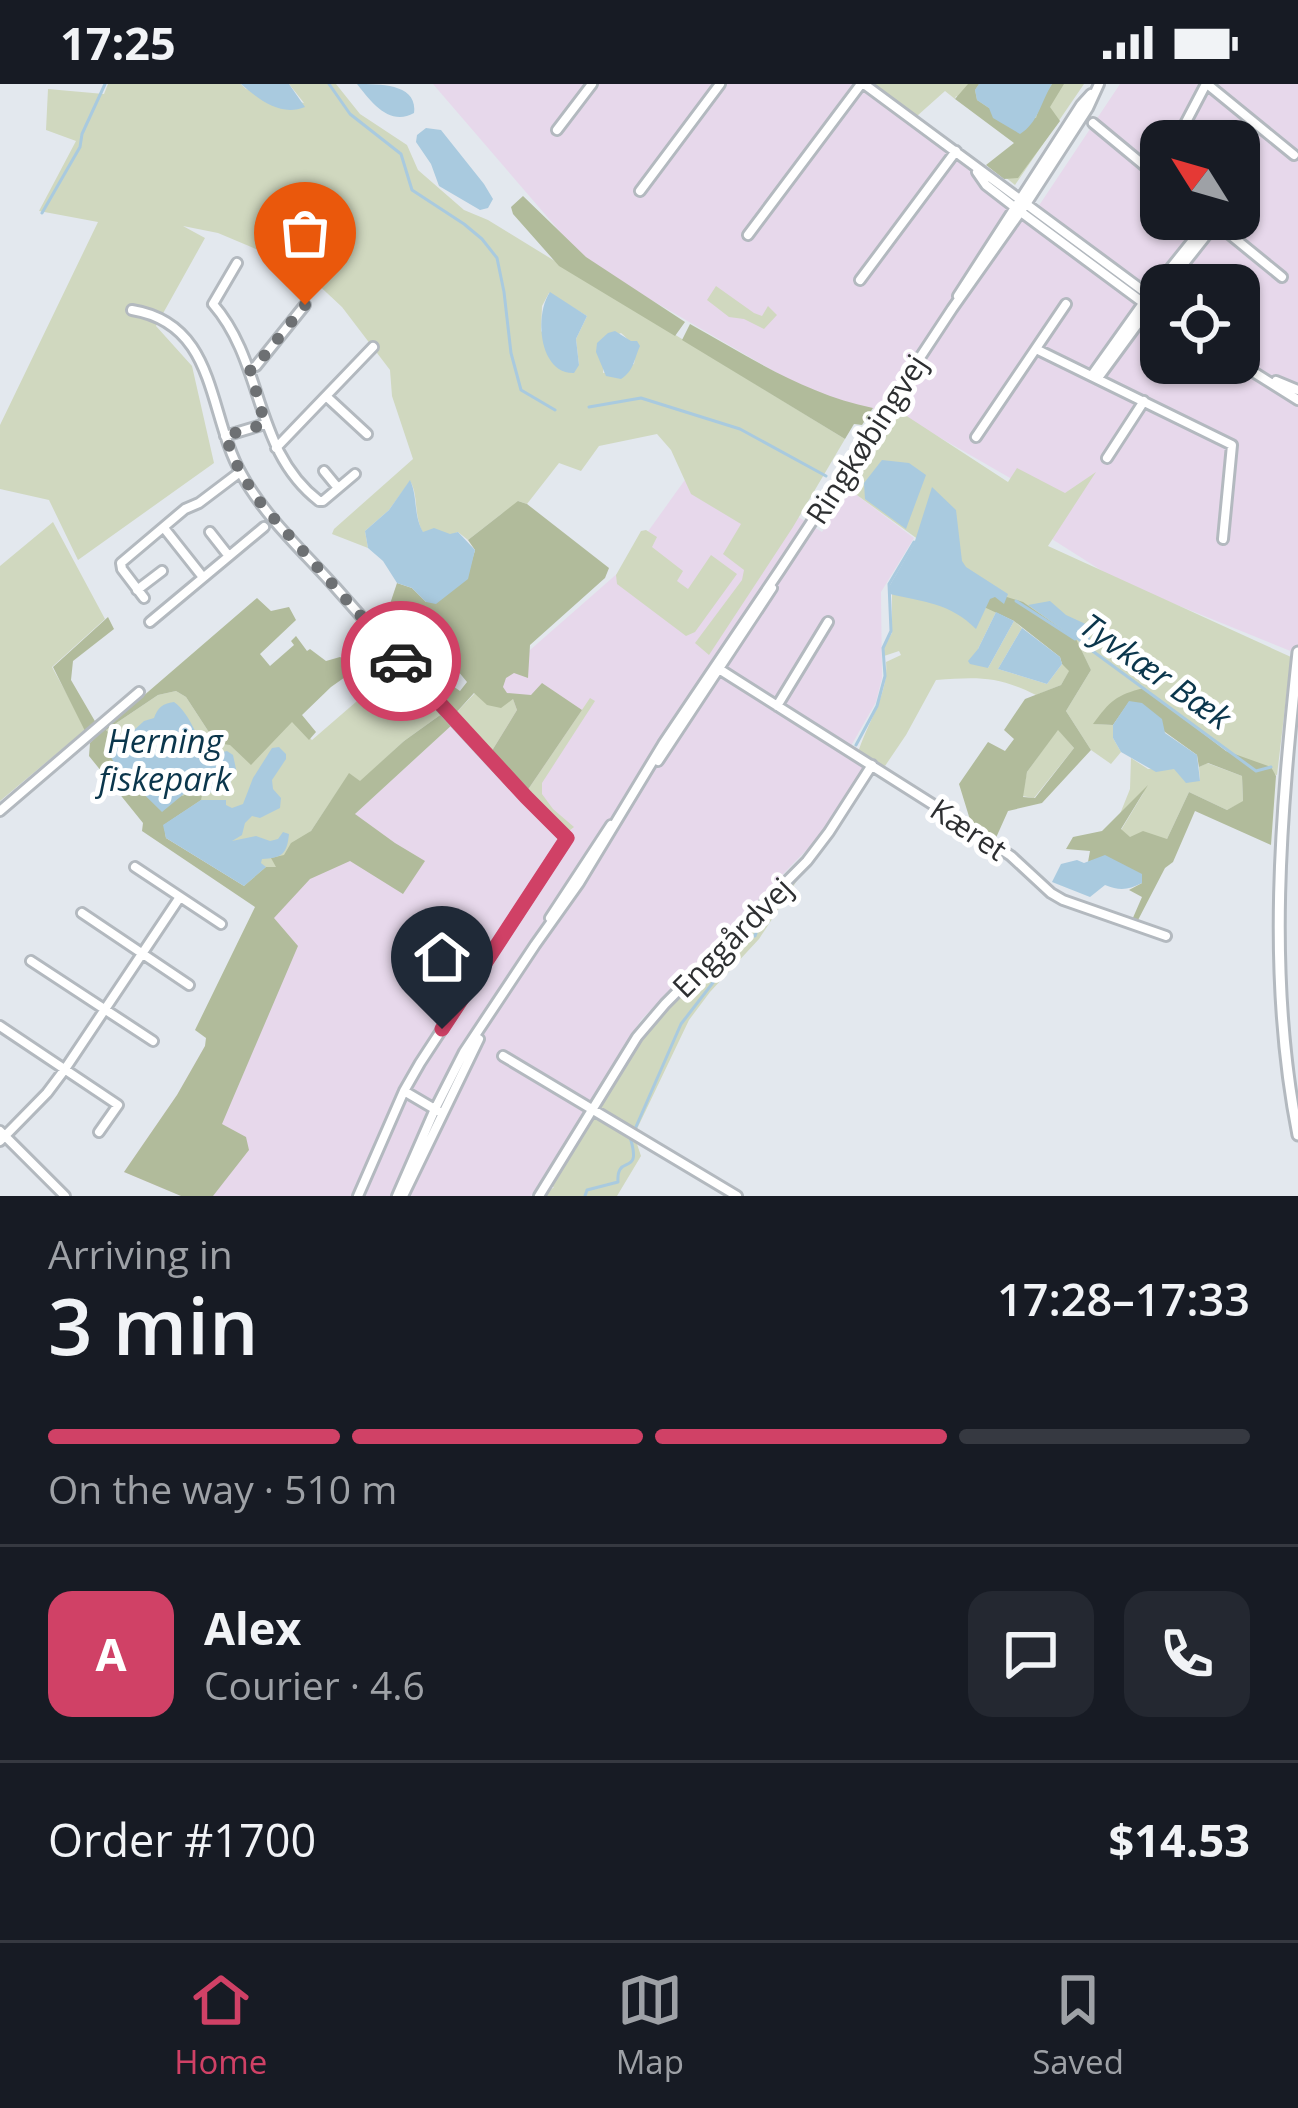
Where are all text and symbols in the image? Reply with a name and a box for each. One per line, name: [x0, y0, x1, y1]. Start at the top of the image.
text: 17:25: [60, 12, 176, 73]
north arrow: [1140, 120, 1260, 240]
map controls: [1140, 120, 1260, 384]
pin: [254, 182, 356, 305]
icon: bag: [272, 200, 338, 266]
button: locate: [1140, 264, 1260, 384]
street label: Ringkøbingvej: [796, 346, 936, 532]
courier: [341, 601, 461, 721]
water label: Tyvkær Bæk: [1072, 602, 1242, 741]
icon: car: [368, 628, 434, 694]
water label: Herning fiskepark: [95, 718, 233, 801]
street label: Kæret: [923, 789, 1015, 869]
street label: Enggårdvej: [663, 868, 801, 1006]
pin: [391, 906, 493, 1029]
icon: home: [409, 924, 475, 990]
text: Arriving in: [48, 1227, 233, 1280]
text: 17:28–17:33: [997, 1268, 1250, 1329]
text: 3 min: [48, 1272, 259, 1378]
text: On the way · 510 m: [48, 1462, 397, 1515]
button: chat: [968, 1591, 1094, 1717]
button: phone: [1124, 1591, 1250, 1717]
text: Alex: [204, 1597, 301, 1658]
text: A: [95, 1623, 127, 1684]
text: Courier · 4.6: [204, 1658, 425, 1711]
text: Order #1700: [48, 1809, 316, 1870]
text: $14.53: [1109, 1809, 1250, 1870]
tab: Home: [174, 1967, 267, 2084]
tab: Map: [616, 1967, 684, 2084]
tab: Saved: [1032, 1967, 1124, 2084]

